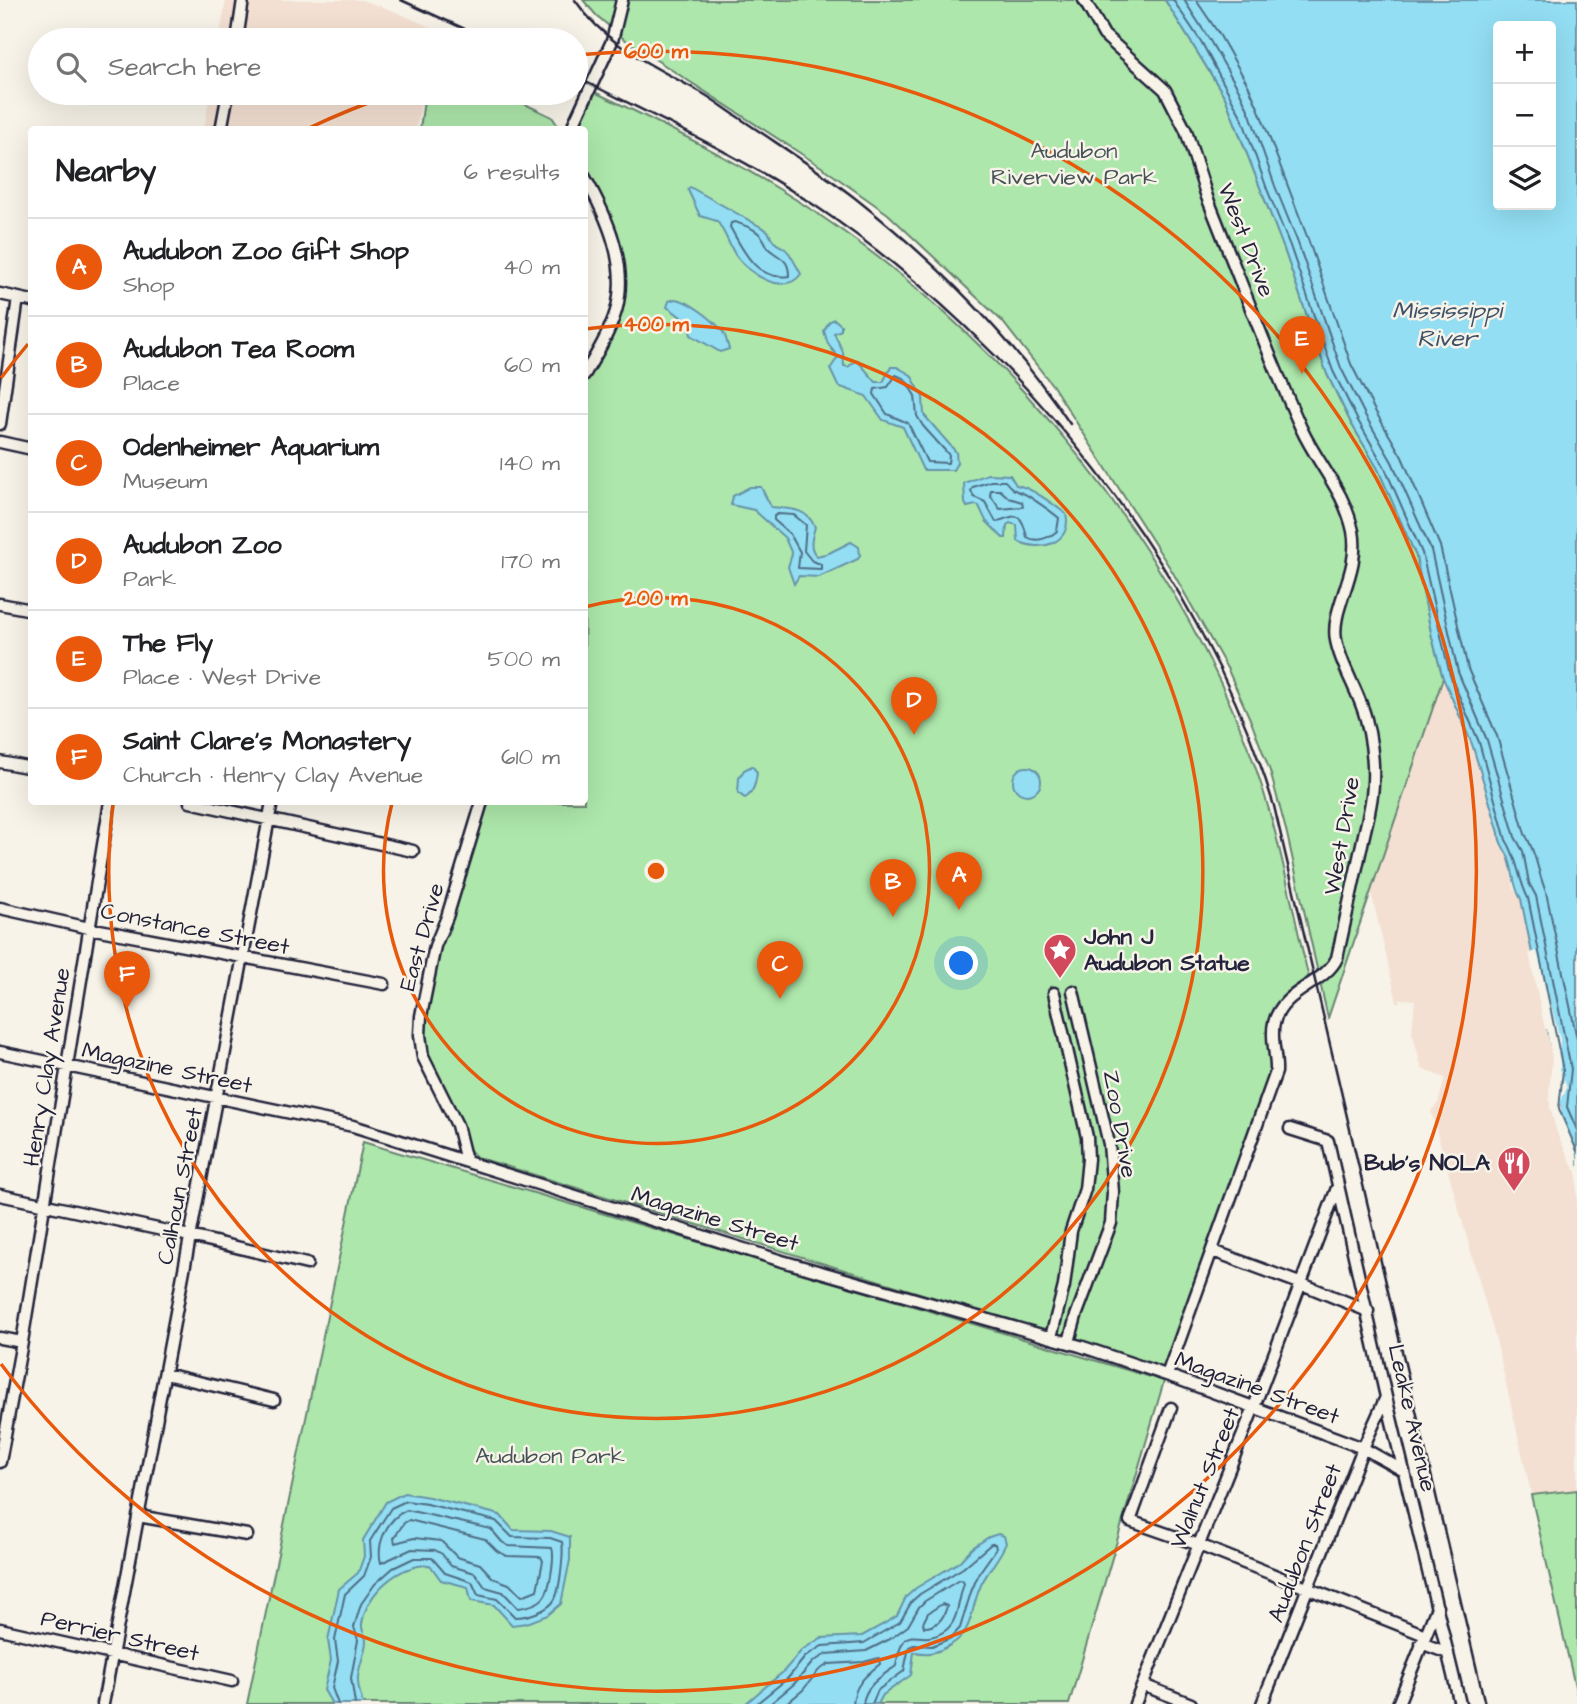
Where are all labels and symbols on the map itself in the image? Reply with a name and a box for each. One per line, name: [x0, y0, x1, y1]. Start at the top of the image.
text: 600 m: [624, 37, 689, 66]
park label: Audubon Riverview Park: [991, 135, 1157, 193]
street label: West Drive: [1210, 178, 1282, 302]
water label: Mississippi River: [1392, 294, 1505, 356]
text: 400 m: [623, 310, 689, 339]
pin: E: [1279, 316, 1325, 374]
text: 200 m: [623, 584, 688, 613]
pin: D: [891, 677, 937, 735]
street label: West Drive: [1316, 774, 1368, 898]
pin: A: [936, 852, 982, 910]
centre of rings: [644, 859, 668, 883]
pin: B: [870, 859, 916, 917]
street label: East Drive: [391, 879, 453, 995]
street label: Constance Street: [98, 895, 293, 963]
place label: John J Audubon Statue: [1083, 921, 1250, 979]
place icon: John J Audubon Statue: [1041, 931, 1079, 980]
pin: C: [757, 941, 803, 999]
your location: [944, 946, 978, 980]
pin: F: [104, 951, 150, 1009]
street label: Henry Clay Avenue: [16, 965, 79, 1169]
street label: Magazine Street: [79, 1034, 256, 1103]
street label: Zoo Drive: [1095, 1068, 1145, 1180]
street label: Calhoun Street: [149, 1104, 211, 1267]
restaurant icon: Bub's NOLA: [1495, 1144, 1533, 1193]
place label: Bub's NOLA: [1364, 1147, 1490, 1179]
street label: Magazine Street: [627, 1178, 803, 1261]
street label: Leake Avenue: [1379, 1341, 1445, 1495]
street label: Magazine Street: [1170, 1343, 1345, 1434]
street label: Walnut Street: [1162, 1402, 1248, 1553]
park label: Audubon Park: [475, 1440, 625, 1472]
street label: Audubon Street: [1260, 1458, 1350, 1627]
street label: Perrier Street: [38, 1602, 203, 1670]

